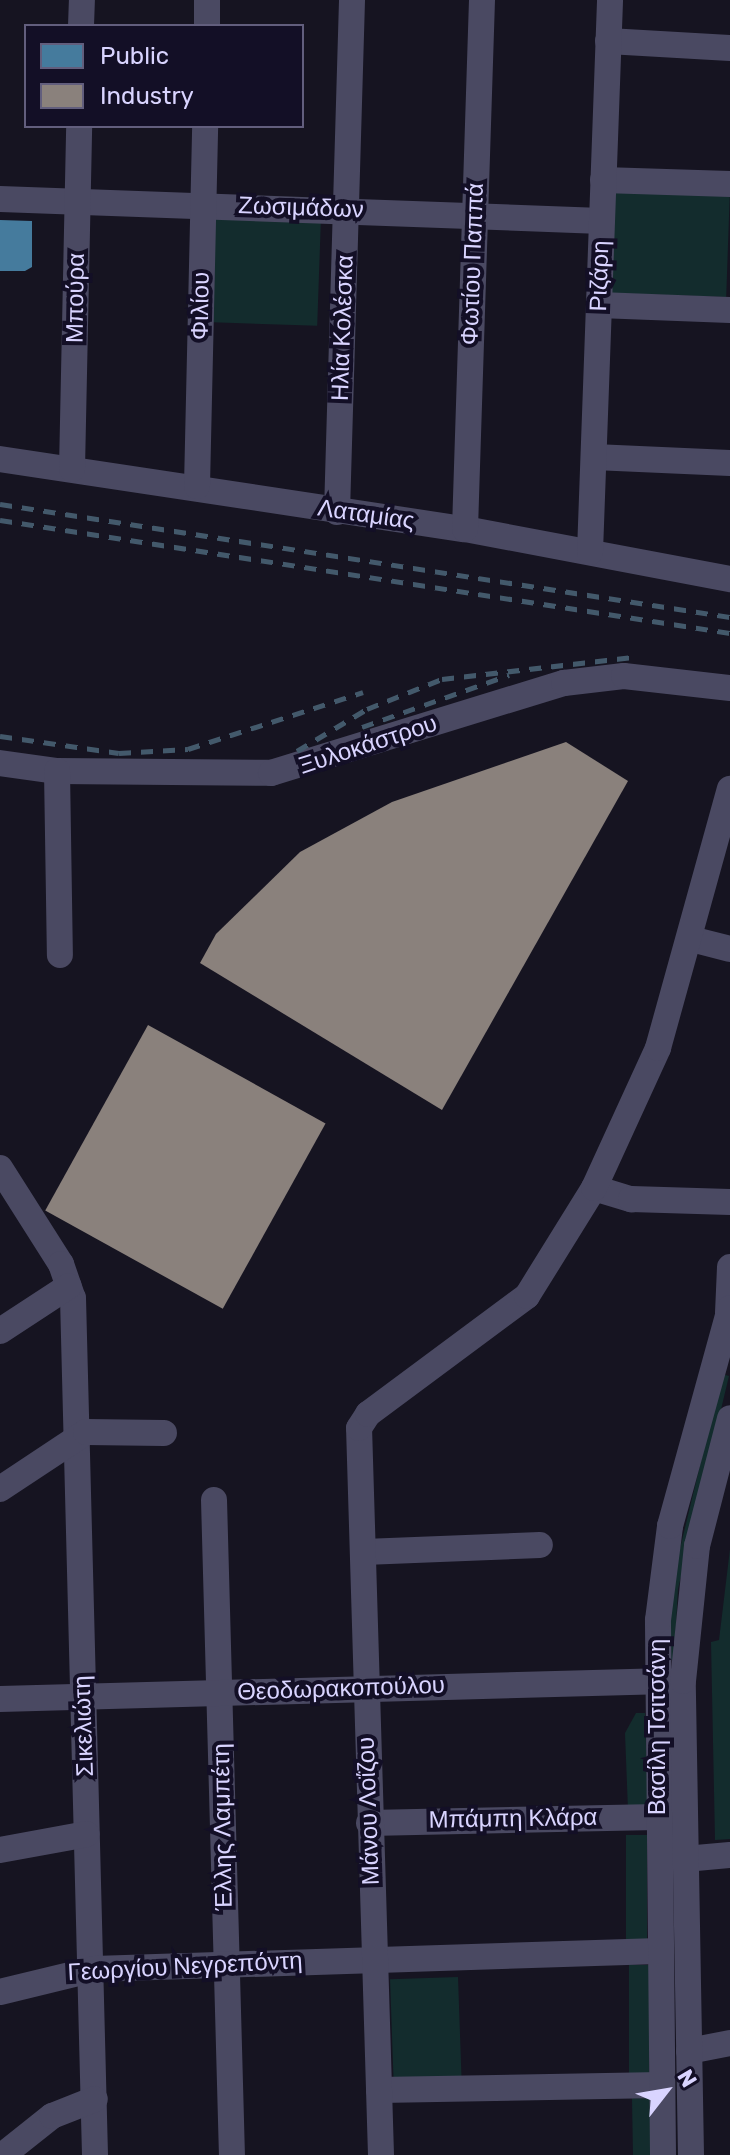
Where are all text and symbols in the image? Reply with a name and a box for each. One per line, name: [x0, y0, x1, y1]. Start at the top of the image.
legend: [24, 24, 304, 128]
text: Public: [100, 42, 169, 70]
text: Industry: [100, 82, 194, 110]
street label: Φωτίου Παππά: [456, 182, 490, 346]
street label: Ζωσιμάδων: [238, 191, 364, 225]
street label: Ριζάρη: [584, 240, 616, 312]
street label: Μπούρα: [61, 253, 91, 343]
street label: Ηλία Κολέσκα: [326, 254, 360, 402]
street label: Φιλίου: [186, 272, 216, 340]
street label: Λαταμίας: [316, 494, 416, 536]
street label: Ξυλοκάστρου: [295, 709, 441, 781]
street label: Βασίλη Τσιτσάνη: [644, 1639, 672, 1815]
street label: Θεοδωρακοπούλου: [237, 1671, 445, 1707]
street label: Σικελιώτη: [68, 1675, 100, 1777]
street label: Μάνου Λοΐζου: [352, 1736, 386, 1886]
street label: Έλλης Λαμπέτη: [207, 1743, 239, 1911]
street label: Μπάμπη Κλάρα: [428, 1803, 598, 1835]
street label: Γεωργίου Νεγρεπόντη: [67, 1946, 303, 1988]
north arrow: [626, 2051, 706, 2131]
text: N: [671, 2065, 703, 2092]

